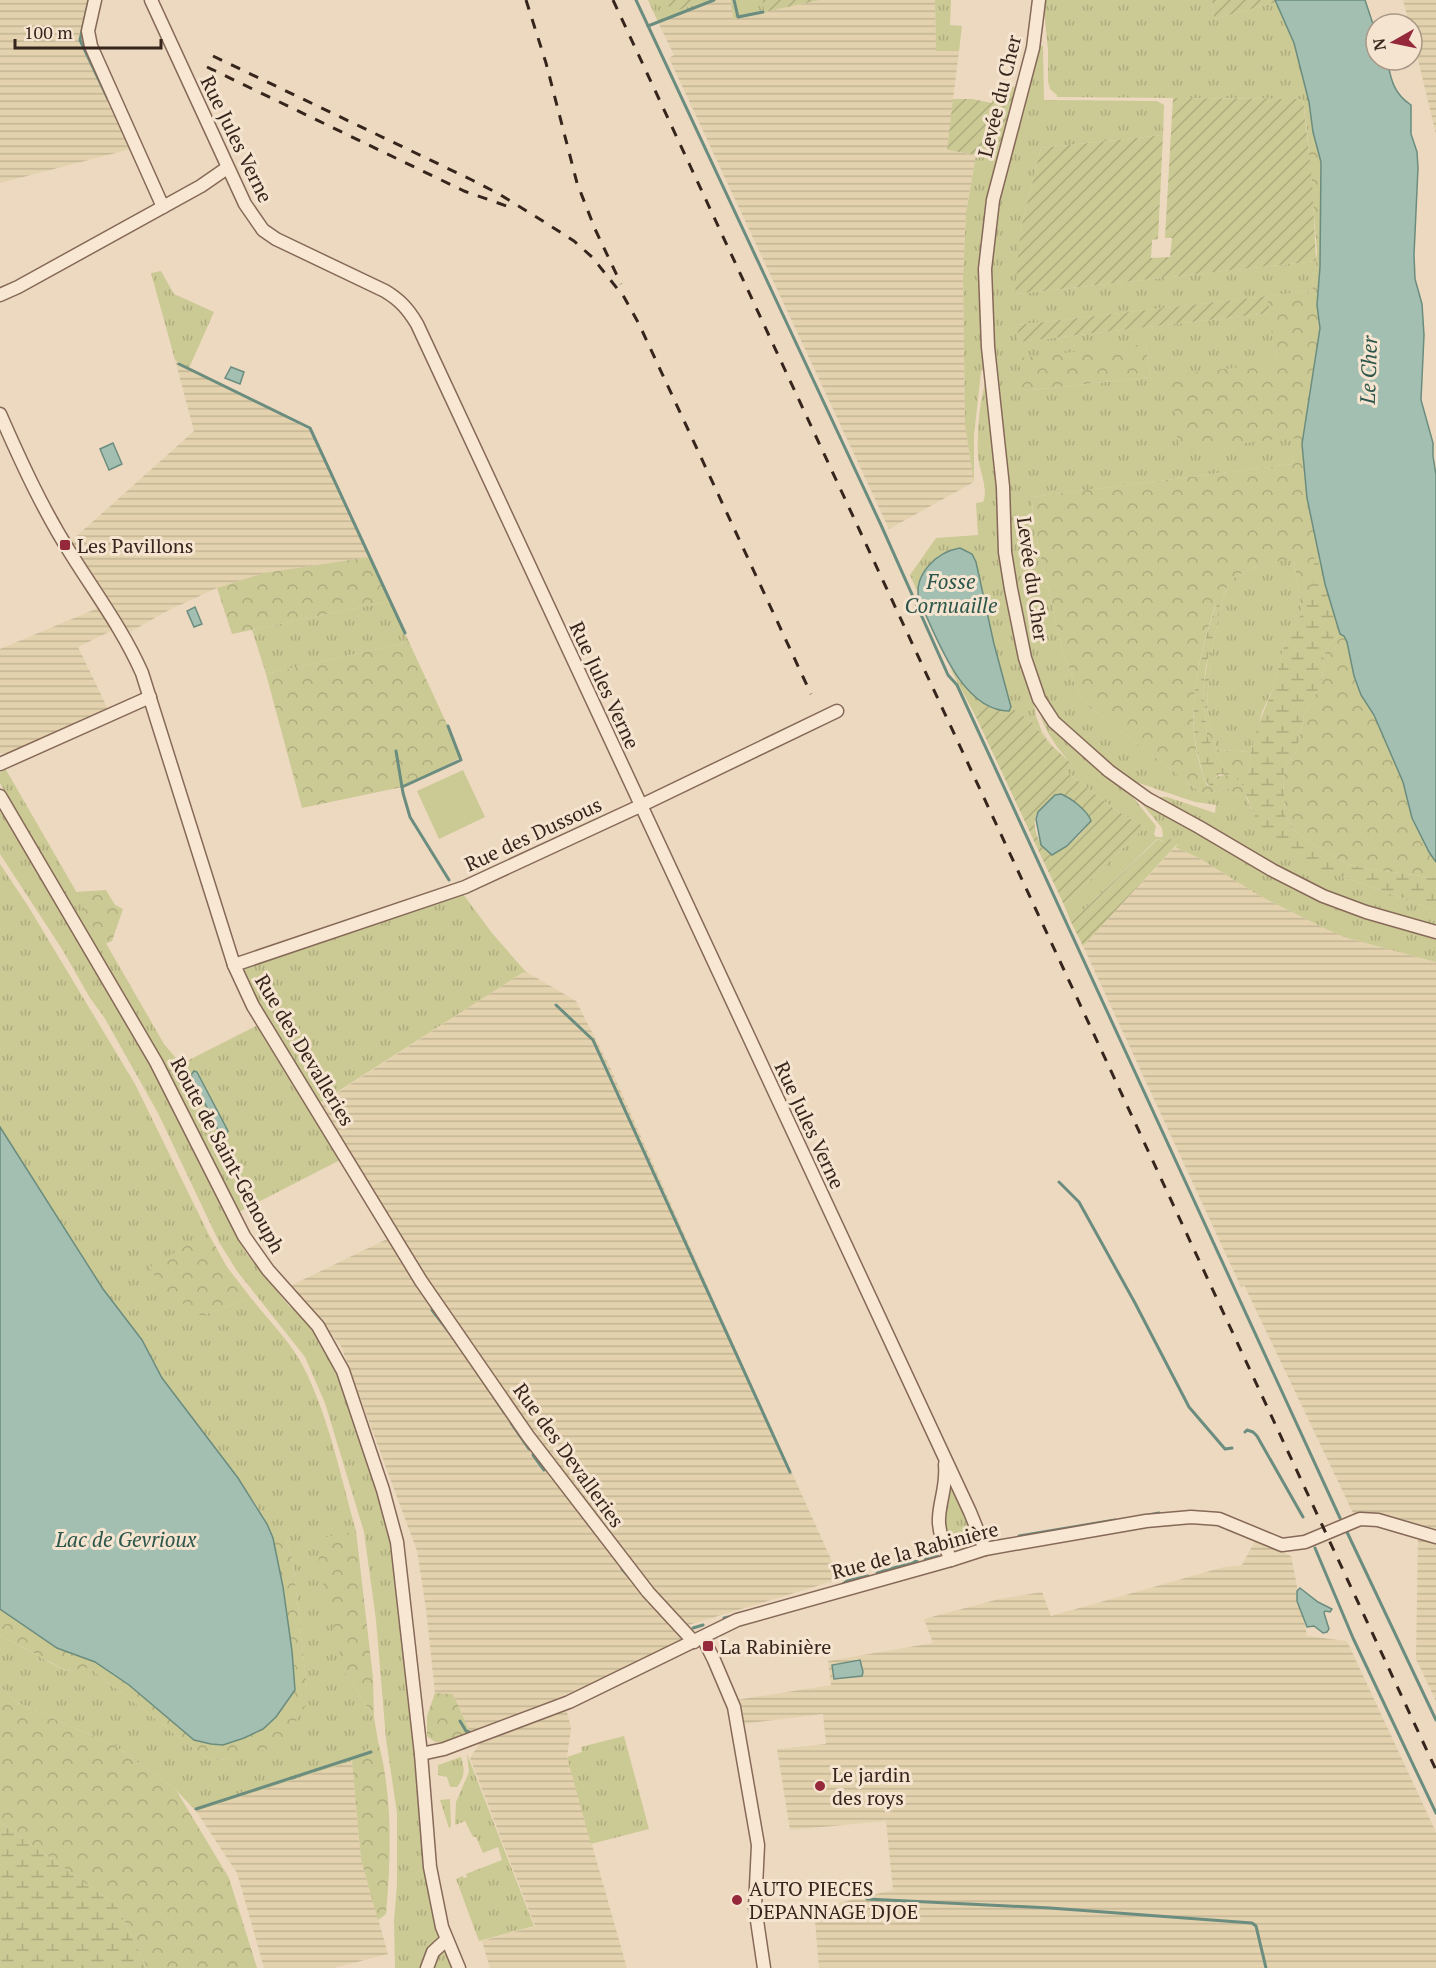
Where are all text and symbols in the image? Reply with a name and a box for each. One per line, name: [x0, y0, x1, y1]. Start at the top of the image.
scale bar: [15, 12, 160, 50]
north arrow: [1364, 12, 1424, 72]
text: 100 m: [24, 20, 73, 44]
street label: Levée du Cher: [971, 32, 1027, 160]
text: N: [1367, 37, 1391, 52]
street label: Rue Jules Verne: [195, 71, 279, 207]
water label: Le Cher: [1353, 334, 1383, 406]
street label: Levée du Cher: [1011, 515, 1055, 643]
place label: Les Pavillons: [77, 532, 193, 559]
marker: Les Pavillons: [58, 538, 72, 552]
water label: Fosse Cornuaille: [905, 567, 998, 619]
street label: Rue Jules Verne: [564, 617, 646, 753]
street label: Rue des Dussous: [460, 790, 606, 878]
street label: Rue des Devalleries: [249, 969, 361, 1131]
street label: Route de Saint-Genouph: [165, 1052, 291, 1258]
street label: Rue Jules Verne: [769, 1057, 851, 1193]
street label: Rue des Devalleries: [507, 1377, 631, 1533]
street label: Rue de la Rabinière: [829, 1515, 1001, 1585]
water label: Lac de Gevrioux: [55, 1525, 197, 1553]
place label: La Rabinière: [720, 1633, 831, 1660]
marker: La Rabinière: [701, 1639, 715, 1653]
place label: Le jardin des roys: [832, 1761, 911, 1811]
marker: Le jardin des roys: [813, 1779, 827, 1793]
place label: AUTO PIECES DEPANNAGE DJOE: [749, 1875, 918, 1925]
marker: AUTO PIECES DEPANNAGE DJOE: [730, 1893, 744, 1907]

